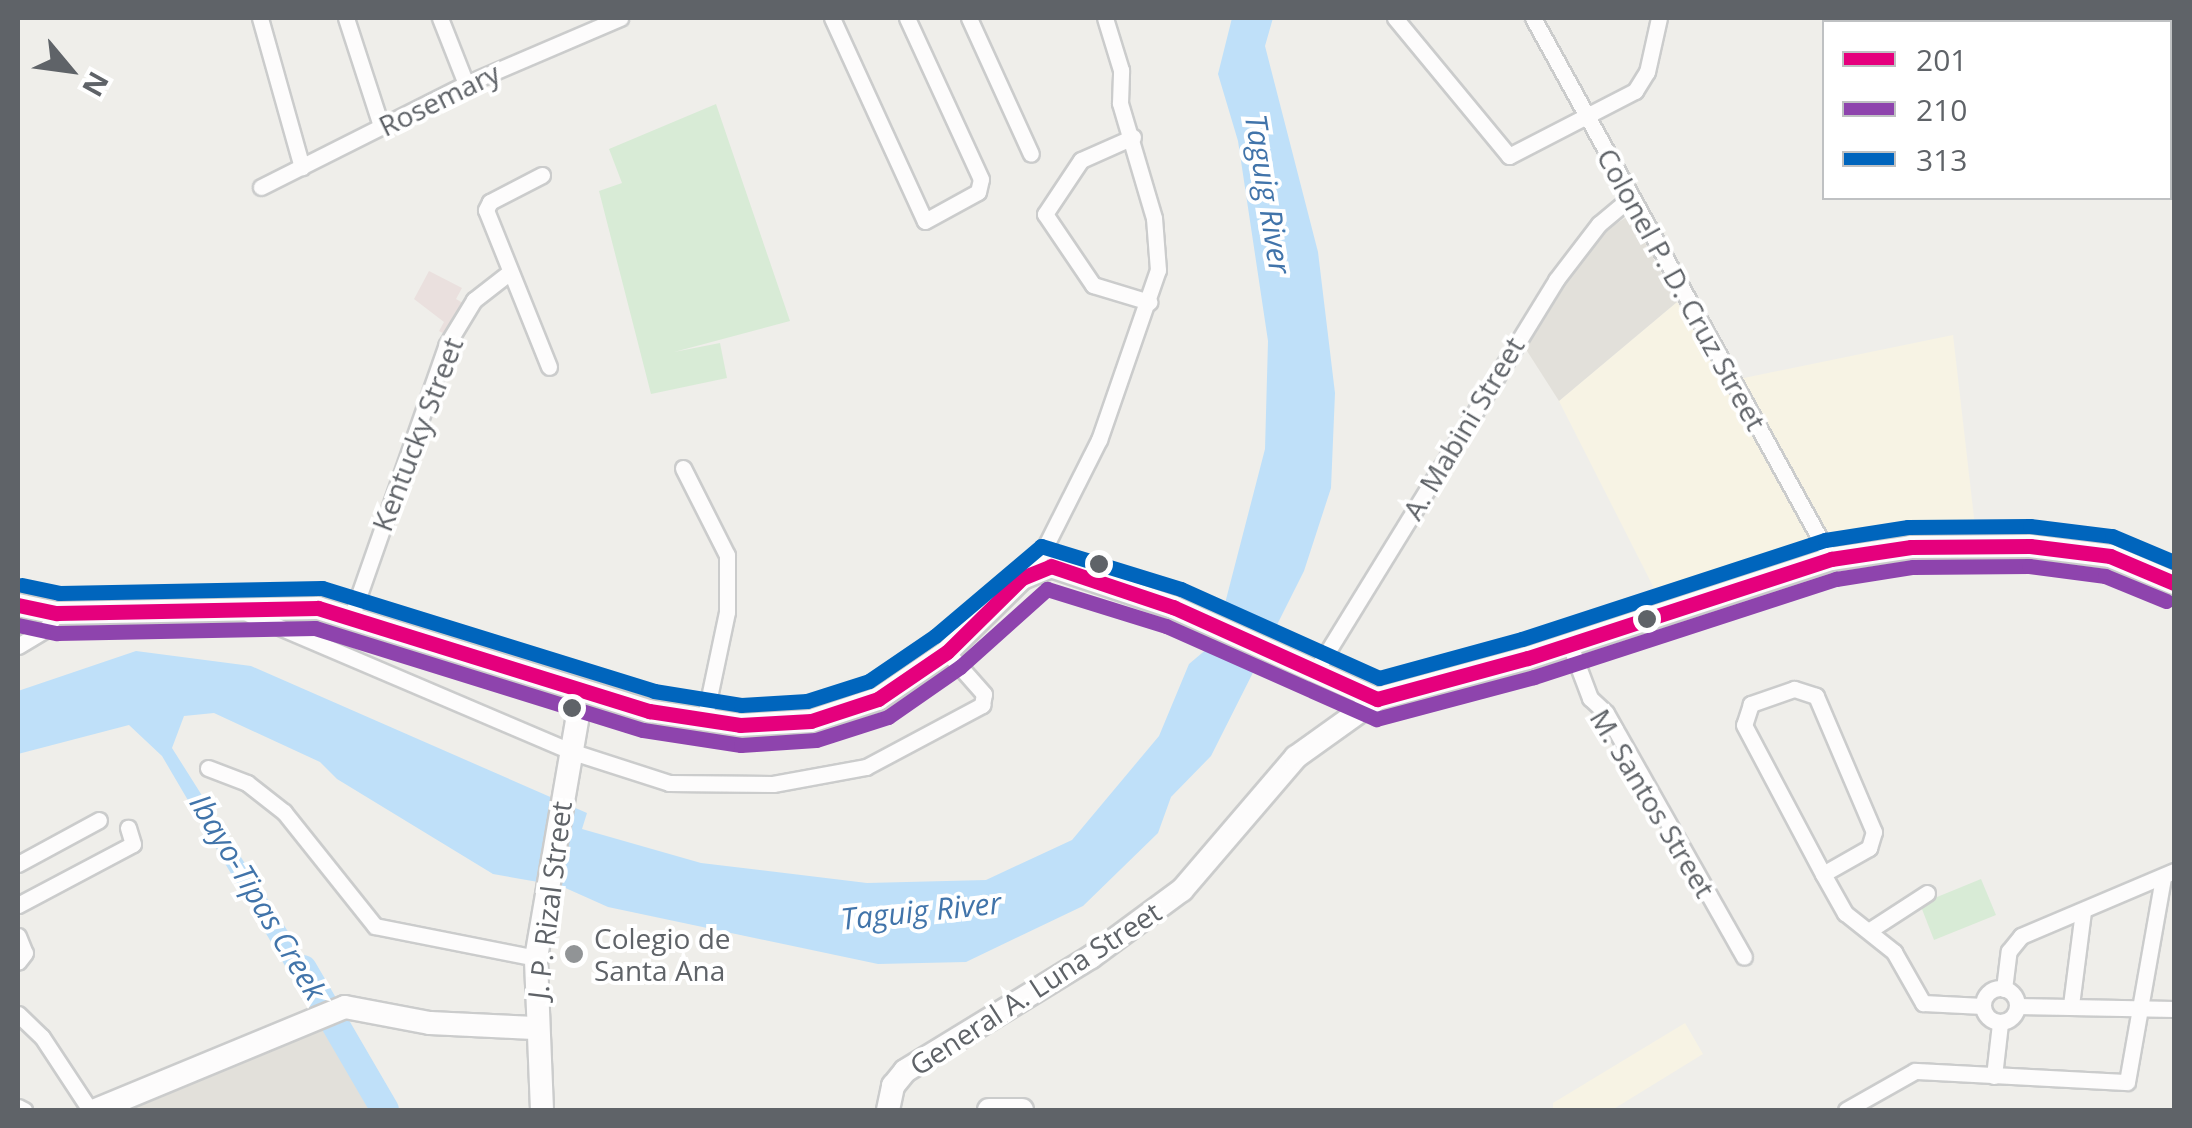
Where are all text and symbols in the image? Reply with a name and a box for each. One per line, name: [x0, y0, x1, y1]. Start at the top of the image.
north arrow: [20, 20, 120, 120]
legend: [1822, 20, 2172, 200]
text: 201: [1916, 39, 1967, 80]
street label: Rosemary: [373, 55, 505, 143]
text: N: [74, 65, 118, 104]
text: 210: [1916, 89, 1967, 130]
water label: Taguig River: [1238, 112, 1298, 276]
text: 313: [1916, 139, 1967, 180]
street label: Colonel P. D. Cruz Street: [1590, 142, 1774, 436]
street label: A. Mabini Street: [1395, 331, 1531, 525]
street label: Kentucky Street: [365, 332, 469, 536]
unlabelled marker: [1089, 554, 1109, 574]
unlabelled marker: [1637, 609, 1657, 629]
unlabelled marker: [562, 698, 582, 718]
street label: M. Santos Street: [1584, 703, 1722, 903]
water label: Ibayo-Tipas Creek: [182, 787, 334, 1007]
street label: J. P. Rizal Street: [520, 799, 578, 1001]
water label: Taguig River: [839, 885, 1003, 937]
street label: General A. Luna Street: [903, 894, 1167, 1082]
place label: Colegio de Santa Ana: [594, 921, 731, 987]
marker: Colegio de Santa Ana: [563, 943, 585, 965]

